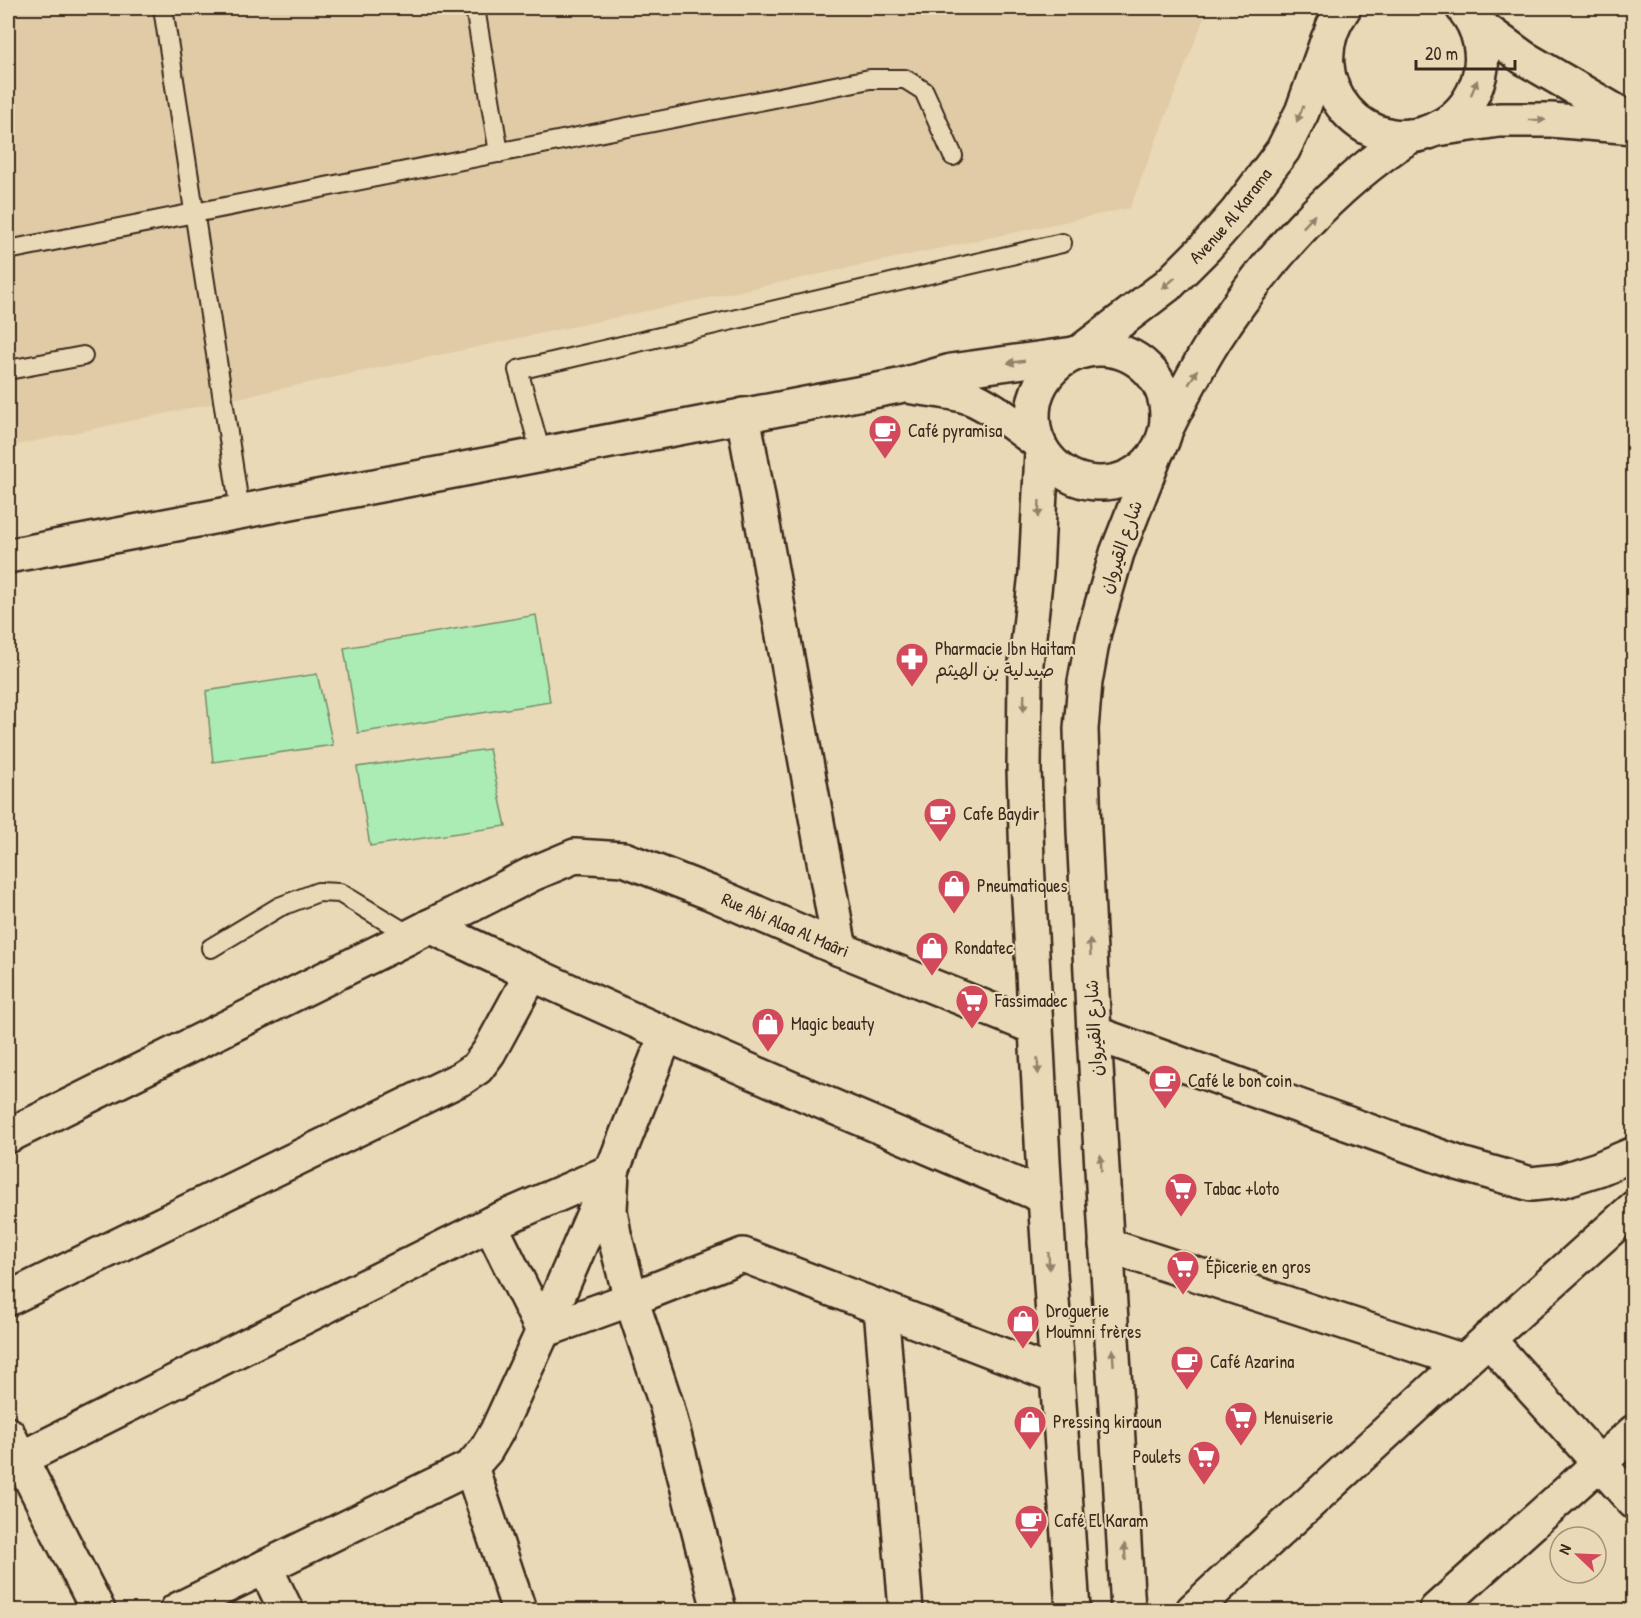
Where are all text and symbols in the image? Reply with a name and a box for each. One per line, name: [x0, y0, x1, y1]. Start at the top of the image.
scale bar: [1416, 33, 1515, 71]
text: 20 m: [1425, 41, 1458, 66]
one-way arrow: [1470, 80, 1479, 97]
one-way arrow: [1296, 105, 1305, 122]
one-way arrow: [1527, 115, 1546, 125]
street label: Avenue Al Karama: [1183, 163, 1277, 269]
one-way arrow: [1302, 214, 1315, 229]
one-way arrow: [1162, 276, 1177, 289]
one-way arrow: [1006, 357, 1025, 366]
one-way arrow: [1188, 368, 1198, 385]
cafe icon: Café pyramisa: [867, 413, 903, 460]
place label: Café pyramisa: [908, 418, 1002, 443]
street label: شارع القيروان: [1093, 497, 1148, 597]
one-way arrow: [1035, 500, 1044, 519]
place label: Pharmacie Ibn Haitam صيدلية بن الهيثم: [935, 636, 1076, 684]
pharmacy icon: Pharmacie Ibn Haitam صيدلية بن الهيثم: [894, 641, 930, 688]
one-way arrow: [1020, 694, 1029, 713]
cafe icon: Cafe Baydir: [922, 796, 958, 843]
place label: Cafe Baydir: [963, 801, 1040, 826]
shop icon: Pneumatiques: [936, 868, 972, 915]
place label: Pneumatiques: [977, 873, 1067, 898]
street label: Rue Abi Alaa Al Maâri: [718, 886, 853, 963]
shop icon: Rondatec: [914, 930, 950, 977]
place label: Rondatec: [955, 935, 1013, 960]
one-way arrow: [1085, 938, 1094, 957]
street label: شارع القيروان: [1078, 979, 1109, 1077]
supermarket icon: Fassimadec: [954, 983, 990, 1030]
place label: Fassimadec: [994, 988, 1067, 1013]
shop icon: Magic beauty: [750, 1006, 786, 1053]
place label: Magic beauty: [791, 1011, 875, 1036]
one-way arrow: [1033, 1057, 1042, 1076]
cafe icon: Café le bon coin: [1147, 1063, 1183, 1110]
place label: Café le bon coin: [1188, 1068, 1292, 1093]
one-way arrow: [1097, 1153, 1106, 1172]
supermarket icon: Tabac +loto: [1163, 1171, 1199, 1218]
place label: Tabac +loto: [1204, 1176, 1279, 1201]
supermarket icon: Épicerie en gros: [1165, 1249, 1201, 1296]
one-way arrow: [1045, 1251, 1054, 1270]
place label: Épicerie en gros: [1206, 1254, 1311, 1279]
place label: Droguerie Moumni frères: [1046, 1298, 1141, 1344]
shop icon: Droguerie Moumni frères: [1005, 1303, 1041, 1350]
cafe icon: Café Azarina: [1169, 1344, 1205, 1391]
one-way arrow: [1108, 1348, 1117, 1367]
place label: Café Azarina: [1210, 1349, 1294, 1374]
supermarket icon: Menuiserie: [1223, 1400, 1259, 1447]
shop icon: Pressing kiraoun: [1012, 1404, 1048, 1451]
place label: Menuiserie: [1264, 1405, 1333, 1430]
place label: Pressing kiraoun: [1053, 1409, 1162, 1434]
supermarket icon: Poulets: [1186, 1439, 1222, 1486]
place label: Poulets: [1133, 1444, 1181, 1469]
cafe icon: Café El Karam: [1013, 1503, 1049, 1550]
place label: Café El Karam: [1054, 1508, 1148, 1533]
north arrow: [1548, 1525, 1608, 1585]
text: N: [1552, 1540, 1576, 1557]
one-way arrow: [1120, 1543, 1129, 1562]

